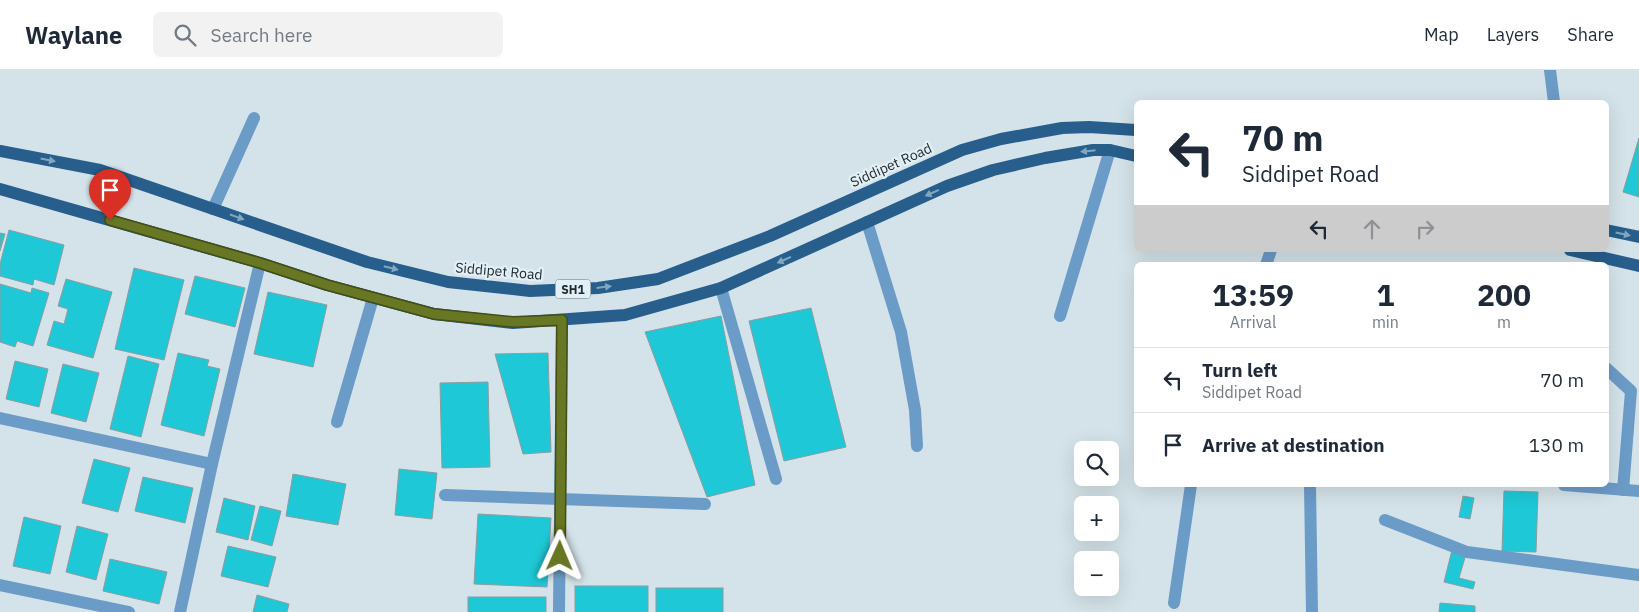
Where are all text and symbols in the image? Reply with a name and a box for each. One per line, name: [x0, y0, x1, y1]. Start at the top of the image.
search box: [153, 12, 503, 57]
text: Waylane: [25, 19, 123, 51]
icon: search: [171, 21, 199, 49]
text: Search here: [211, 23, 312, 47]
text: Map: [1424, 23, 1459, 46]
text: Layers: [1487, 23, 1539, 46]
text: Share: [1567, 23, 1614, 46]
text: 70 m: [1242, 115, 1324, 161]
icon: left: [1159, 120, 1224, 185]
street label: Siddipet Road: [847, 139, 935, 191]
one-way arrow: [1080, 147, 1096, 155]
one-way arrow: [40, 157, 56, 165]
text: Siddipet Road: [1242, 159, 1380, 188]
pin: [89, 169, 131, 220]
icon: arrive: [96, 176, 124, 204]
one-way arrow: [925, 189, 939, 197]
one-way arrow: [229, 214, 244, 221]
icon: left: [1305, 215, 1333, 243]
icon: ahead: [1358, 215, 1386, 243]
icon: right: [1411, 215, 1439, 243]
one-way arrow: [1615, 230, 1631, 238]
one-way arrow: [777, 256, 791, 264]
street label: Siddipet Road: [455, 258, 543, 284]
one-way arrow: [384, 264, 399, 272]
text: 13:59: [1212, 275, 1294, 314]
text: 1: [1376, 275, 1394, 314]
text: 200: [1477, 275, 1531, 314]
road number: SH1: [556, 280, 590, 298]
one-way arrow: [596, 283, 612, 291]
text: Arrival: [1230, 312, 1276, 332]
text: min: [1372, 312, 1399, 332]
text: m: [1497, 312, 1511, 332]
text: Turn left: [1202, 358, 1278, 382]
icon: left: [1159, 366, 1187, 394]
text: 70 m: [1540, 368, 1584, 392]
text: Siddipet Road: [1202, 382, 1302, 402]
icon: arrive: [1159, 431, 1187, 459]
text: Arrive at destination: [1202, 433, 1385, 457]
text: 130 m: [1529, 433, 1584, 457]
map controls: [1074, 441, 1119, 596]
button: search: [1074, 441, 1119, 486]
button: +: [1074, 496, 1119, 541]
position arrow: [533, 529, 585, 581]
button: −: [1074, 551, 1119, 596]

